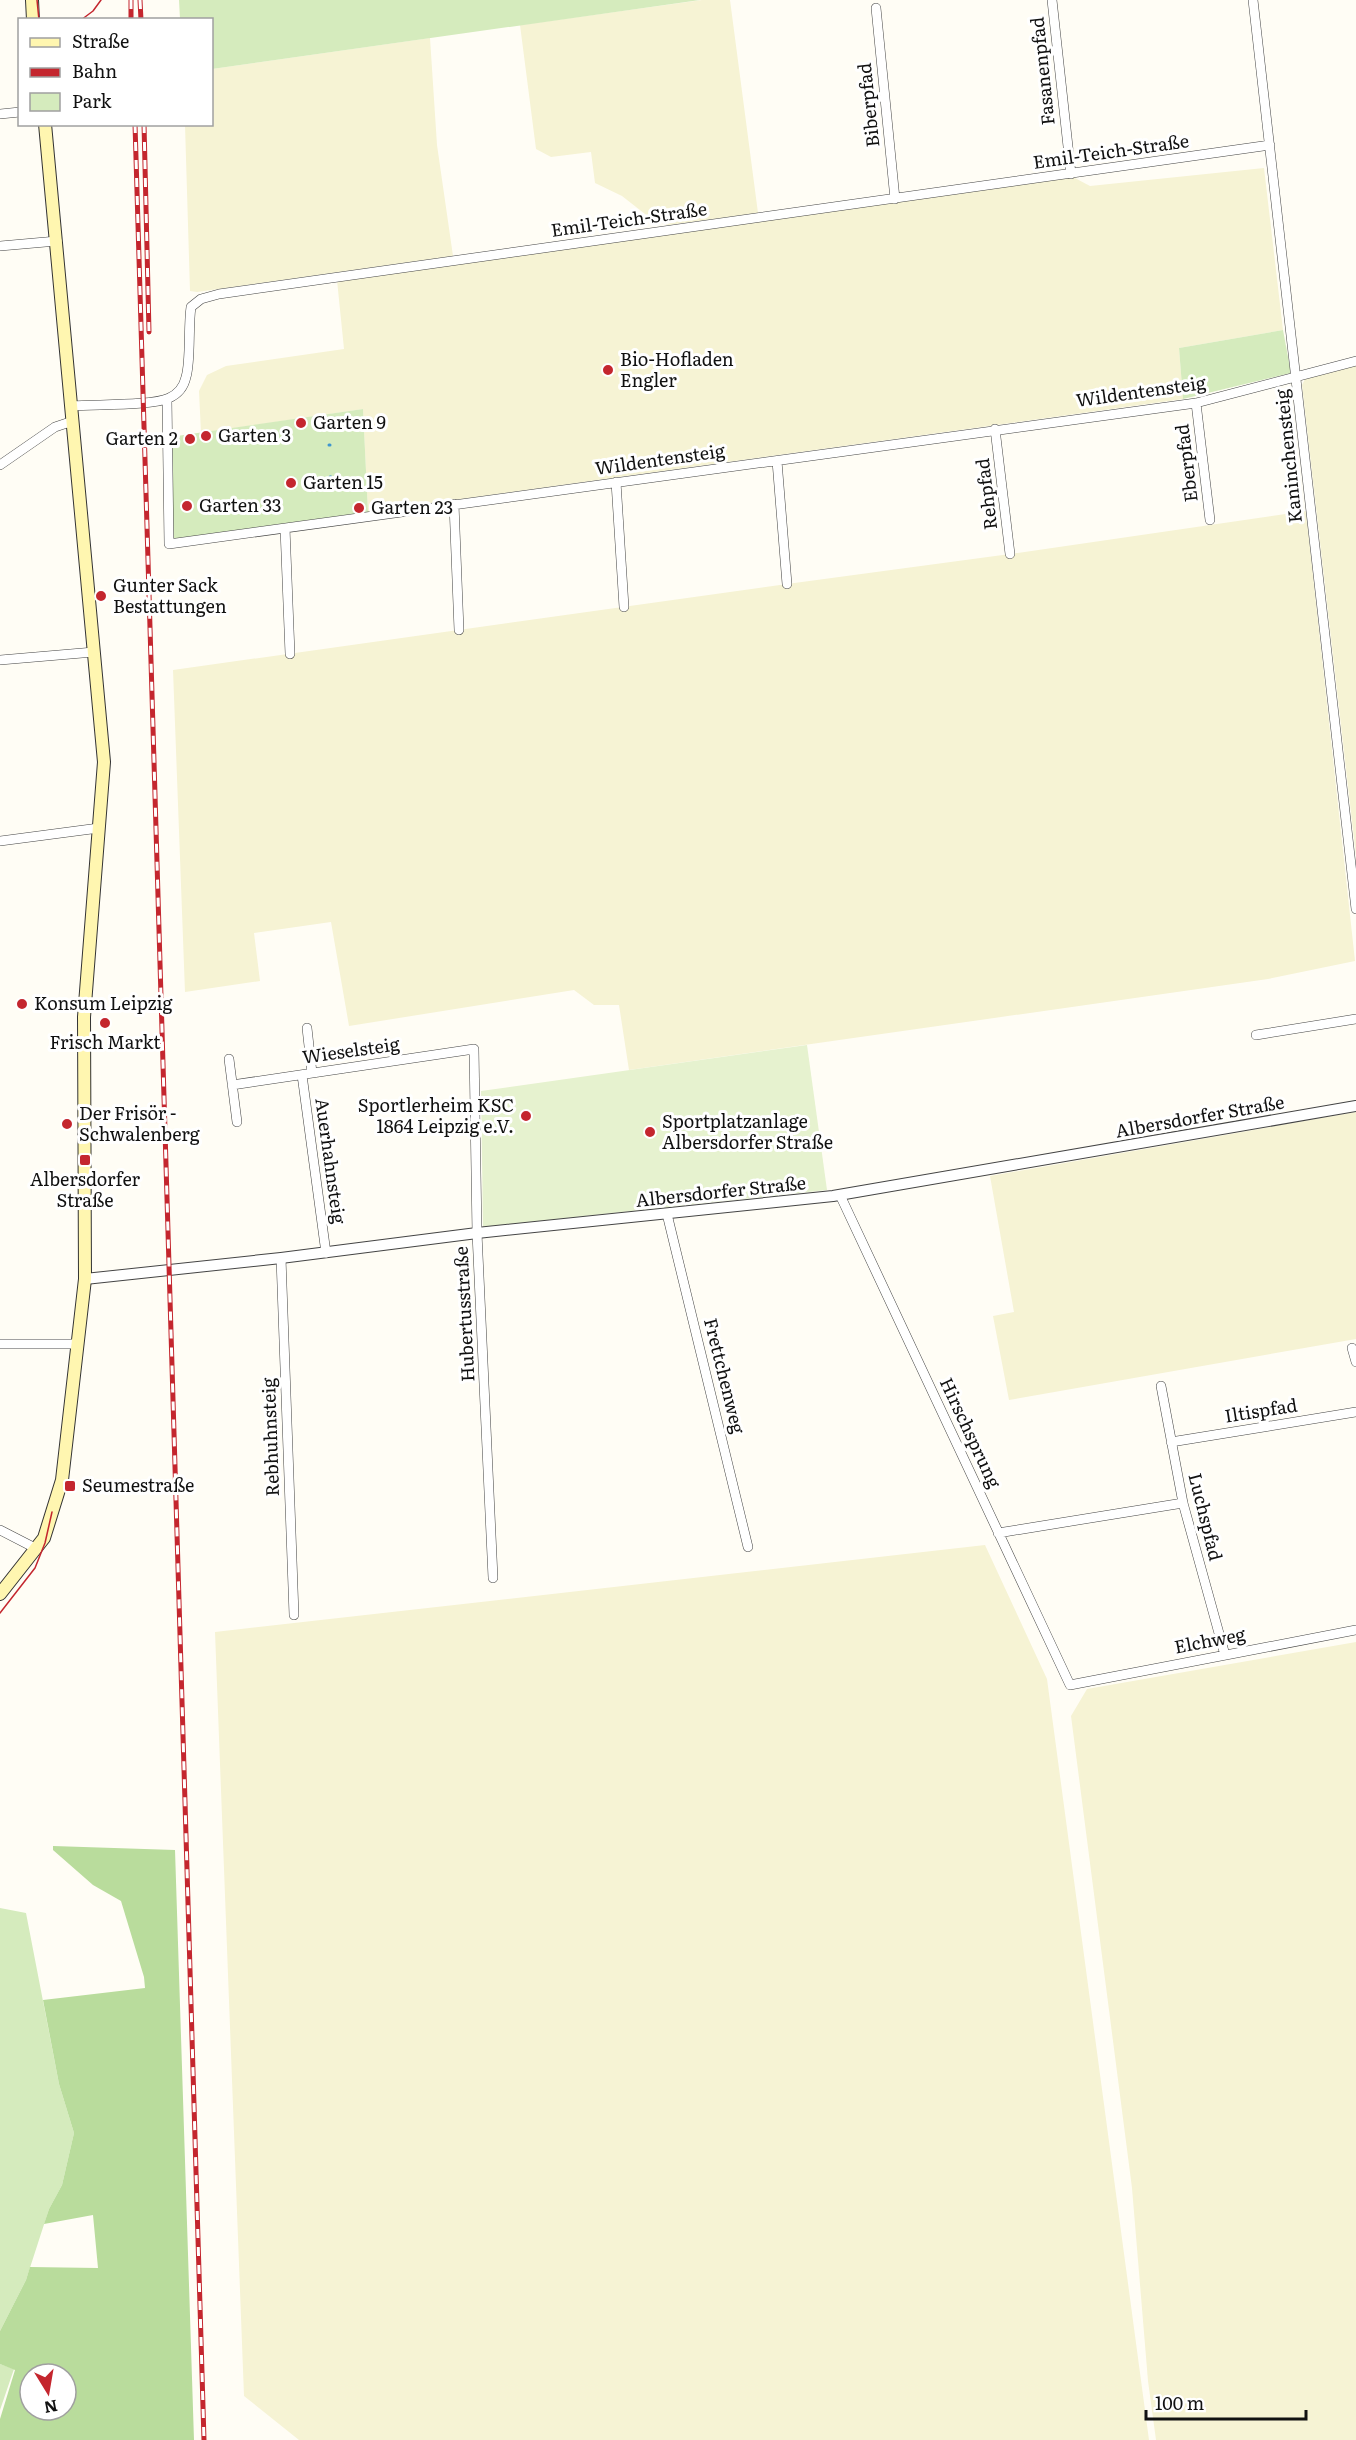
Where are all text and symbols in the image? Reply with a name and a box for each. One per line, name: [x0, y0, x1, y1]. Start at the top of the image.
street label: Fasanenpfad: [1022, 16, 1061, 127]
legend: [18, 18, 213, 126]
text: Straße: [72, 27, 129, 54]
text: Bahn: [72, 57, 117, 84]
street label: Biberpfad: [850, 62, 885, 149]
text: Park: [72, 87, 113, 114]
street label: Emil-Teich-Straße: [1031, 126, 1191, 175]
street label: Emil-Teich-Straße: [549, 194, 709, 243]
place label: Bio-Hofladen Engler: [620, 345, 734, 393]
marker: Bio-Hofladen Engler: [601, 363, 615, 377]
street label: Wildentensteig: [1074, 368, 1209, 413]
street label: Kaninchensteig: [1267, 387, 1308, 525]
place label: Garten 9: [313, 408, 386, 435]
marker: Garten 9: [294, 416, 308, 430]
place label: Garten 3: [218, 421, 291, 448]
street label: Eberpfad: [1167, 423, 1204, 504]
place label: Garten 2: [105, 424, 178, 451]
marker: Garten 3: [199, 429, 213, 443]
marker: Garten 2: [183, 432, 197, 446]
street label: Wildentensteig: [593, 436, 728, 481]
street label: Rehpfad: [968, 457, 1003, 531]
place label: Garten 15: [303, 468, 383, 495]
marker: Garten 15: [284, 476, 298, 490]
place label: Garten 33: [199, 491, 281, 518]
place label: Garten 23: [371, 493, 453, 520]
marker: Garten 33: [180, 499, 194, 513]
marker: Garten 23: [352, 501, 366, 515]
place label: Gunter Sack Bestattungen: [113, 571, 227, 619]
marker: Gunter Sack Bestattungen: [94, 589, 108, 603]
place label: Konsum Leipzig: [34, 989, 173, 1016]
marker: Konsum Leipzig: [15, 997, 29, 1011]
marker: Frisch Markt: [98, 1016, 112, 1030]
place label: Frisch Markt: [49, 1028, 161, 1055]
street label: Wieselsteig: [300, 1029, 402, 1070]
street label: Albersdorfer Straße: [1113, 1087, 1286, 1144]
place label: Sportlerheim KSC 1864 Leipzig e.V.: [358, 1091, 514, 1139]
street label: Auerhahnsteig: [309, 1096, 354, 1226]
place label: Der Frisör - Schwalenberg: [79, 1099, 201, 1147]
place label: Sportplatzanlage Albersdorfer Straße: [662, 1107, 833, 1155]
marker: Sportlerheim KSC 1864 Leipzig e.V.: [519, 1109, 533, 1123]
marker: Der Frisör - Schwalenberg: [60, 1117, 74, 1131]
marker: Sportplatzanlage Albersdorfer Straße: [643, 1125, 657, 1139]
marker: Albersdorfer Straße: [78, 1153, 92, 1167]
place label: Albersdorfer Straße: [30, 1165, 141, 1213]
street label: Albersdorfer Straße: [634, 1168, 807, 1213]
street label: Hubertusstraße: [446, 1246, 481, 1383]
street label: Frettchenweg: [698, 1315, 753, 1437]
street label: Hirschsprung: [934, 1373, 1009, 1493]
street label: Rebhuhnsteig: [254, 1376, 285, 1497]
street label: Iltispfad: [1223, 1390, 1299, 1429]
street label: Luchspfad: [1183, 1470, 1230, 1563]
place label: Seumestraße: [82, 1471, 194, 1498]
marker: Seumestraße: [63, 1479, 77, 1493]
street label: Elchweg: [1172, 1619, 1249, 1660]
north arrow: [18, 2362, 78, 2422]
scale bar: [1146, 2383, 1306, 2421]
text: 100 m: [1155, 2389, 1204, 2416]
text: N: [42, 2395, 60, 2421]

